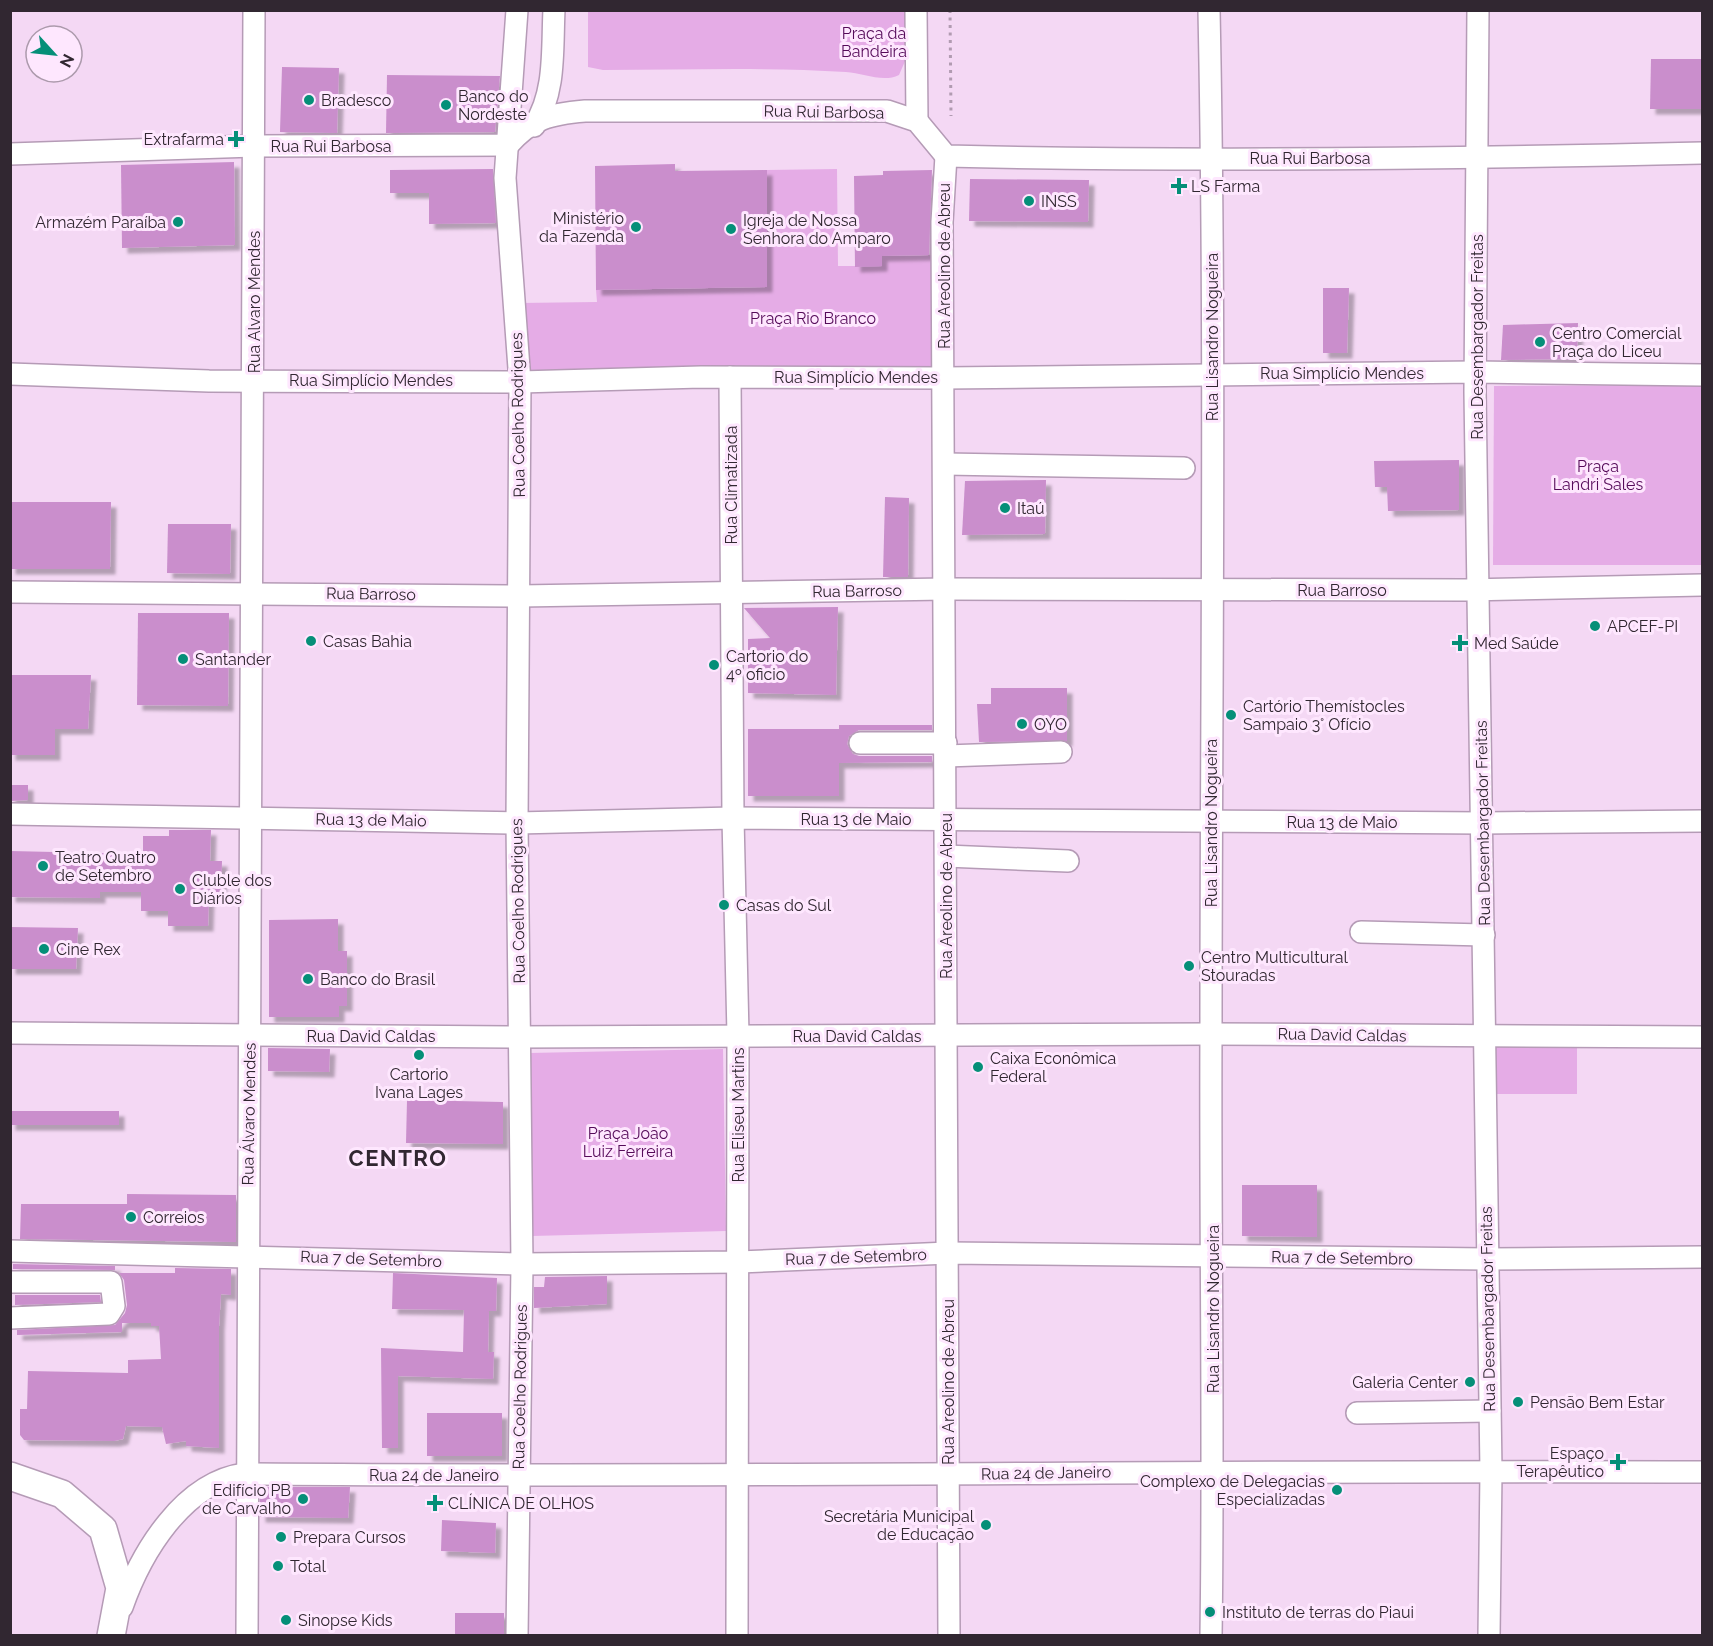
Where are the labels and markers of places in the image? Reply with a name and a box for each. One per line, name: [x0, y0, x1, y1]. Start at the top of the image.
place label: Banco do Nordeste: [458, 87, 528, 124]
place label: Bradesco: [321, 91, 391, 110]
marker: Bradesco: [302, 93, 316, 107]
marker: Banco do Nordeste: [439, 98, 453, 112]
place label: Extrafarma: [144, 130, 224, 149]
marker: Extrafarma: [229, 132, 243, 146]
place label: LS Farma: [1191, 177, 1260, 196]
marker: LS Farma: [1172, 179, 1186, 193]
place label: INSS: [1041, 192, 1077, 211]
marker: INSS: [1022, 194, 1036, 208]
place label: Ministério da Fazenda: [539, 209, 624, 246]
place label: Igreja de Nossa Senhora do Amparo: [743, 211, 891, 248]
place label: Armazém Paraíba: [35, 213, 166, 232]
marker: Armazém Paraíba: [171, 215, 185, 229]
marker: Ministério da Fazenda: [629, 220, 643, 234]
marker: Igreja de Nossa Senhora do Amparo: [724, 222, 738, 236]
place label: Centro Comercial Praça do Liceu: [1552, 324, 1682, 361]
marker: Centro Comercial Praça do Liceu: [1533, 335, 1547, 349]
place label: Itaú: [1017, 499, 1044, 518]
marker: Itaú: [998, 501, 1012, 515]
place label: APCEF-PI: [1607, 617, 1678, 636]
marker: APCEF-PI: [1588, 619, 1602, 633]
place label: Casas Bahia: [323, 632, 412, 651]
marker: Casas Bahia: [304, 634, 318, 648]
marker: Med Saúde: [1451, 634, 1469, 652]
place label: Med Saúde: [1474, 634, 1559, 653]
place label: Cartorio do 4º oficio: [726, 647, 808, 684]
place label: Santander: [195, 650, 271, 669]
marker: Santander: [176, 652, 190, 666]
marker: Cartorio do 4º oficio: [707, 658, 721, 672]
place label: Cartório Themístocles Sampaio 3° Ofício: [1243, 697, 1405, 734]
marker: Cartório Themístocles Sampaio 3° Ofício: [1224, 708, 1238, 722]
place label: OYO: [1034, 715, 1067, 734]
marker: OYO: [1015, 717, 1029, 731]
place label: Teatro Quatro de Setembro: [55, 848, 156, 885]
marker: Teatro Quatro de Setembro: [36, 859, 50, 873]
place label: Cluble dos Diários: [192, 871, 272, 908]
marker: Cluble dos Diários: [173, 882, 187, 896]
place label: Casas do Sul: [736, 896, 832, 915]
marker: Casas do Sul: [717, 898, 731, 912]
place label: Cine Rex: [56, 940, 121, 959]
marker: Cine Rex: [37, 942, 51, 956]
place label: Centro Multicultural Stouradas: [1201, 948, 1348, 985]
marker: Centro Multicultural Stouradas: [1182, 959, 1196, 973]
place label: Banco do Brasil: [320, 970, 436, 989]
marker: Banco do Brasil: [301, 972, 315, 986]
marker: Cartorio Ivana Lages: [412, 1048, 426, 1062]
place label: Caixa Econômica Federal: [990, 1049, 1116, 1086]
marker: Caixa Econômica Federal: [971, 1060, 985, 1074]
place label: Cartorio Ivana Lages: [375, 1065, 463, 1102]
place label: Correios: [143, 1208, 205, 1227]
marker: Correios: [124, 1210, 138, 1224]
place label: Galeria Center: [1352, 1373, 1458, 1392]
marker: Galeria Center: [1463, 1375, 1477, 1389]
place label: Pensão Bem Estar: [1530, 1393, 1665, 1412]
marker: Pensão Bem Estar: [1511, 1395, 1525, 1409]
place label: Espaço Terapêutico: [1516, 1444, 1604, 1481]
marker: Espaço Terapêutico: [1609, 1453, 1627, 1471]
place label: Complexo de Delegacias Especializadas: [1140, 1472, 1325, 1509]
place label: Edifício PB de Carvalho: [202, 1481, 291, 1518]
marker: Complexo de Delegacias Especializadas: [1330, 1483, 1344, 1497]
marker: Edifício PB de Carvalho: [296, 1492, 310, 1506]
place label: CLÍNICA DE OLHOS: [448, 1493, 594, 1513]
marker: CLÍNICA DE OLHOS: [426, 1494, 444, 1512]
place label: Secretária Municipal de Educação: [824, 1507, 975, 1544]
marker: Secretária Municipal de Educação: [979, 1518, 993, 1532]
place label: Prepara Cursos: [293, 1528, 406, 1547]
marker: Prepara Cursos: [274, 1530, 288, 1544]
place label: Total: [290, 1557, 326, 1576]
marker: Total: [271, 1559, 285, 1573]
place label: Instituto de terras do Piaui: [1222, 1603, 1414, 1622]
marker: Instituto de terras do Piaui: [1203, 1605, 1217, 1619]
place label: Sinopse Kids: [298, 1611, 393, 1630]
marker: Sinopse Kids: [279, 1613, 293, 1627]

